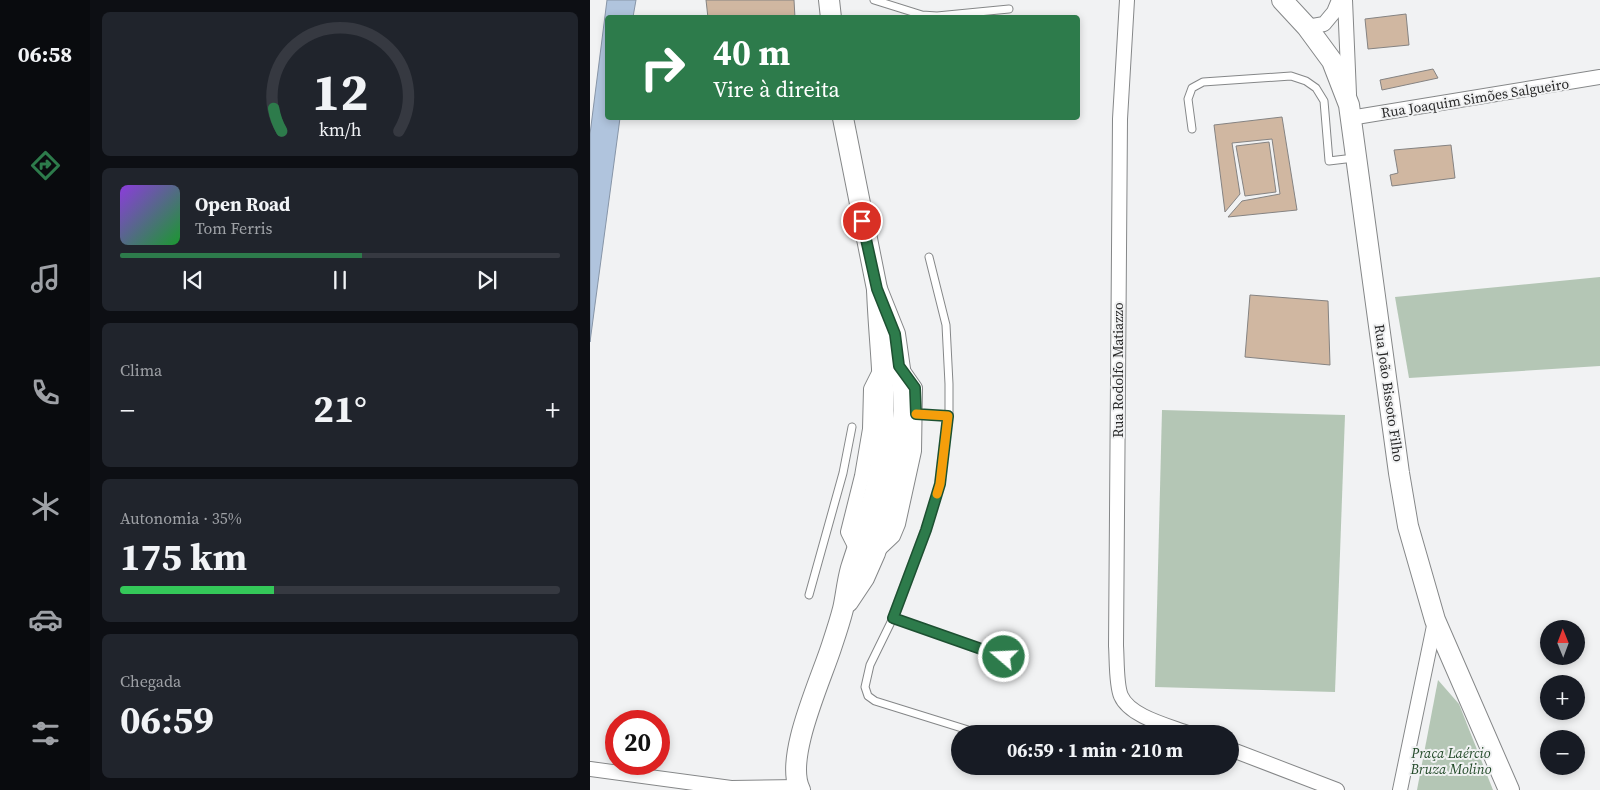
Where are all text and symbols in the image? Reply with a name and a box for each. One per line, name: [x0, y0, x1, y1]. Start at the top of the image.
text: 40 m: [713, 29, 790, 77]
icon: right: [630, 35, 695, 100]
text: 06:58: [18, 39, 72, 69]
text: 12: [312, 56, 368, 127]
street label: Rua Joaquim Simões Salgueiro: [1380, 73, 1571, 123]
text: Vire à direita: [713, 74, 840, 104]
text: km/h: [319, 117, 362, 142]
icon: directions: [28, 148, 63, 183]
text: Open Road: [195, 191, 290, 217]
pin: [841, 200, 883, 242]
icon: arrive: [848, 207, 876, 235]
text: Tom Ferris: [195, 217, 273, 239]
icon: music: [28, 261, 63, 296]
icon: previous: [179, 266, 207, 294]
icon: pause: [326, 266, 354, 294]
icon: next: [473, 266, 501, 294]
street label: Rua Rodolfo Matiazzo: [1108, 302, 1128, 438]
street label: Rua João Bissoto Filho: [1369, 323, 1409, 463]
text: Clima: [120, 359, 162, 381]
icon: phone: [28, 375, 63, 410]
text: 21°: [313, 383, 367, 435]
text: −: [120, 391, 135, 429]
text: +: [545, 391, 560, 429]
icon: climate: [28, 489, 63, 524]
text: Autonomia · 35%: [120, 507, 242, 529]
text: 175 km: [120, 531, 247, 583]
icon: car: [28, 602, 63, 637]
north arrow: [1540, 620, 1585, 665]
map controls: [1540, 620, 1585, 775]
position arrow: [977, 630, 1029, 682]
text: Chegada: [120, 670, 181, 692]
button: +: [1540, 675, 1585, 720]
text: 06:59: [120, 694, 214, 746]
speed limit sign: 20: [605, 710, 670, 775]
icon: filters: [28, 716, 63, 751]
button: −: [1540, 730, 1585, 775]
text: 06:59 · 1 min · 210 m: [1007, 737, 1183, 763]
park label: Praça Laércio Bruza Molino: [1409, 743, 1492, 779]

